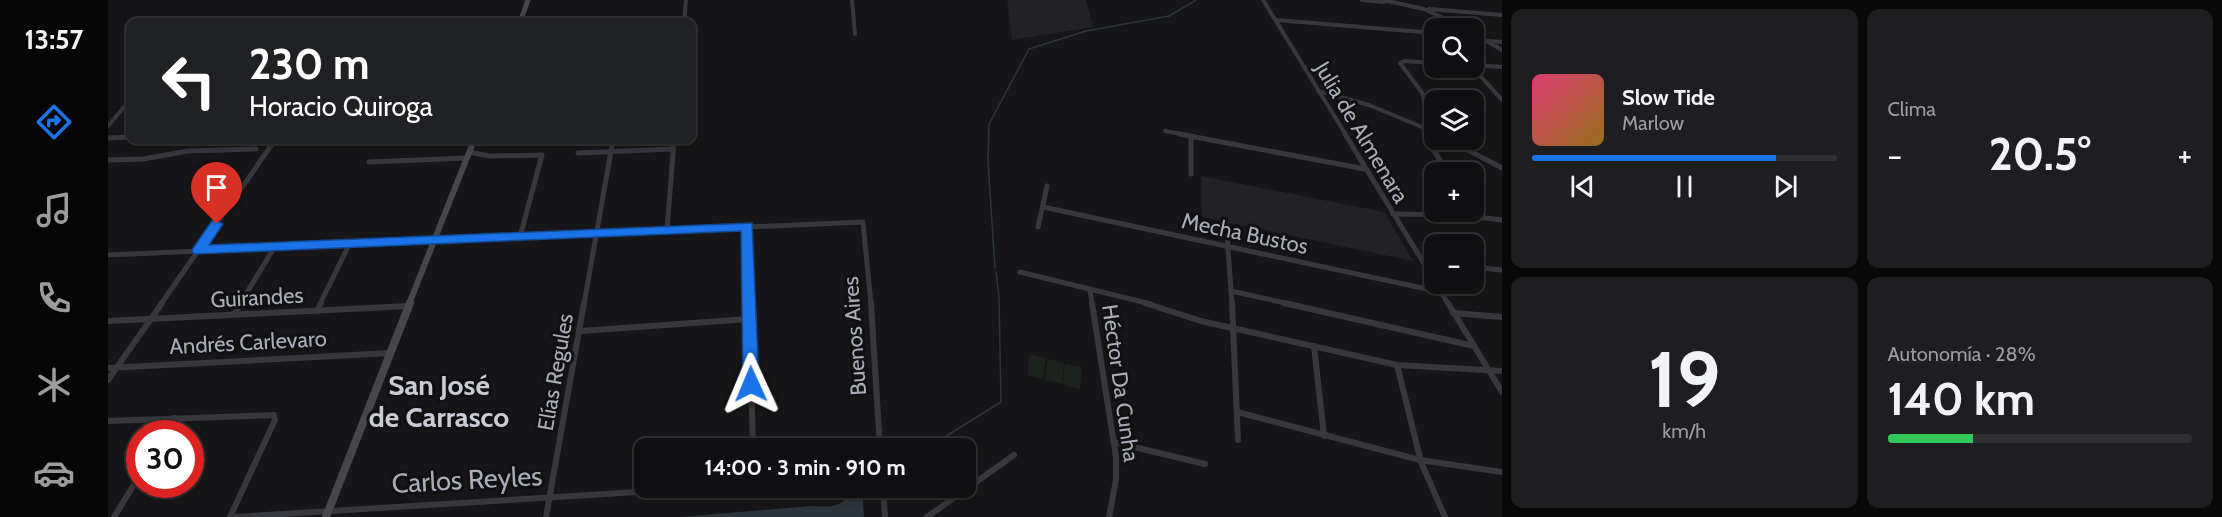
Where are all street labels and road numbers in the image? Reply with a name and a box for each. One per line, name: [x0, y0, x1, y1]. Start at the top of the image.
street label: Julia de Almenara: [1308, 56, 1415, 208]
street label: Mecha Bustos: [1179, 207, 1311, 260]
street label: Buenos Aires: [837, 275, 872, 397]
street label: Guirandes: [210, 282, 304, 313]
street label: Héctor Da Cunha: [1096, 303, 1145, 464]
street label: Elías Regules: [532, 311, 579, 433]
street label: Andrés Carlevaro: [169, 325, 327, 360]
street label: Carlos Reyles: [391, 459, 543, 500]

